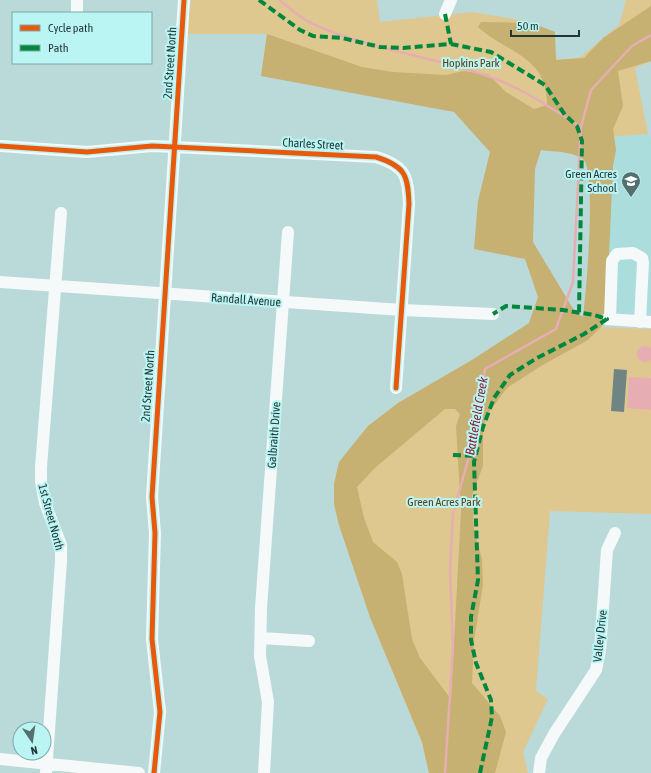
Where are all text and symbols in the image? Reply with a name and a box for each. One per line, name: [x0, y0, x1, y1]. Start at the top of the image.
legend: [12, 12, 152, 64]
scale bar: [511, 12, 579, 38]
text: 50 m: [517, 19, 539, 33]
text: Cycle path: [48, 21, 93, 35]
street label: 2nd Street North: [160, 27, 180, 99]
text: Path: [48, 41, 69, 55]
park label: Hopkins Park: [442, 56, 501, 70]
street label: Charles Street: [282, 135, 344, 153]
place label: Green Acres School: [565, 167, 618, 195]
school or university icon: Green Acres School: [620, 170, 642, 198]
street label: Randall Avenue: [211, 291, 281, 309]
street label: 2nd Street North: [138, 350, 158, 422]
water label: Battlefield Creek: [462, 376, 491, 456]
street label: Galbraith Drive: [265, 401, 283, 469]
street label: 1st Street North: [35, 482, 67, 552]
park label: Green Acres Park: [407, 495, 481, 509]
street label: Valley Drive: [590, 609, 610, 663]
north arrow: [12, 721, 52, 761]
text: N: [30, 744, 39, 757]

